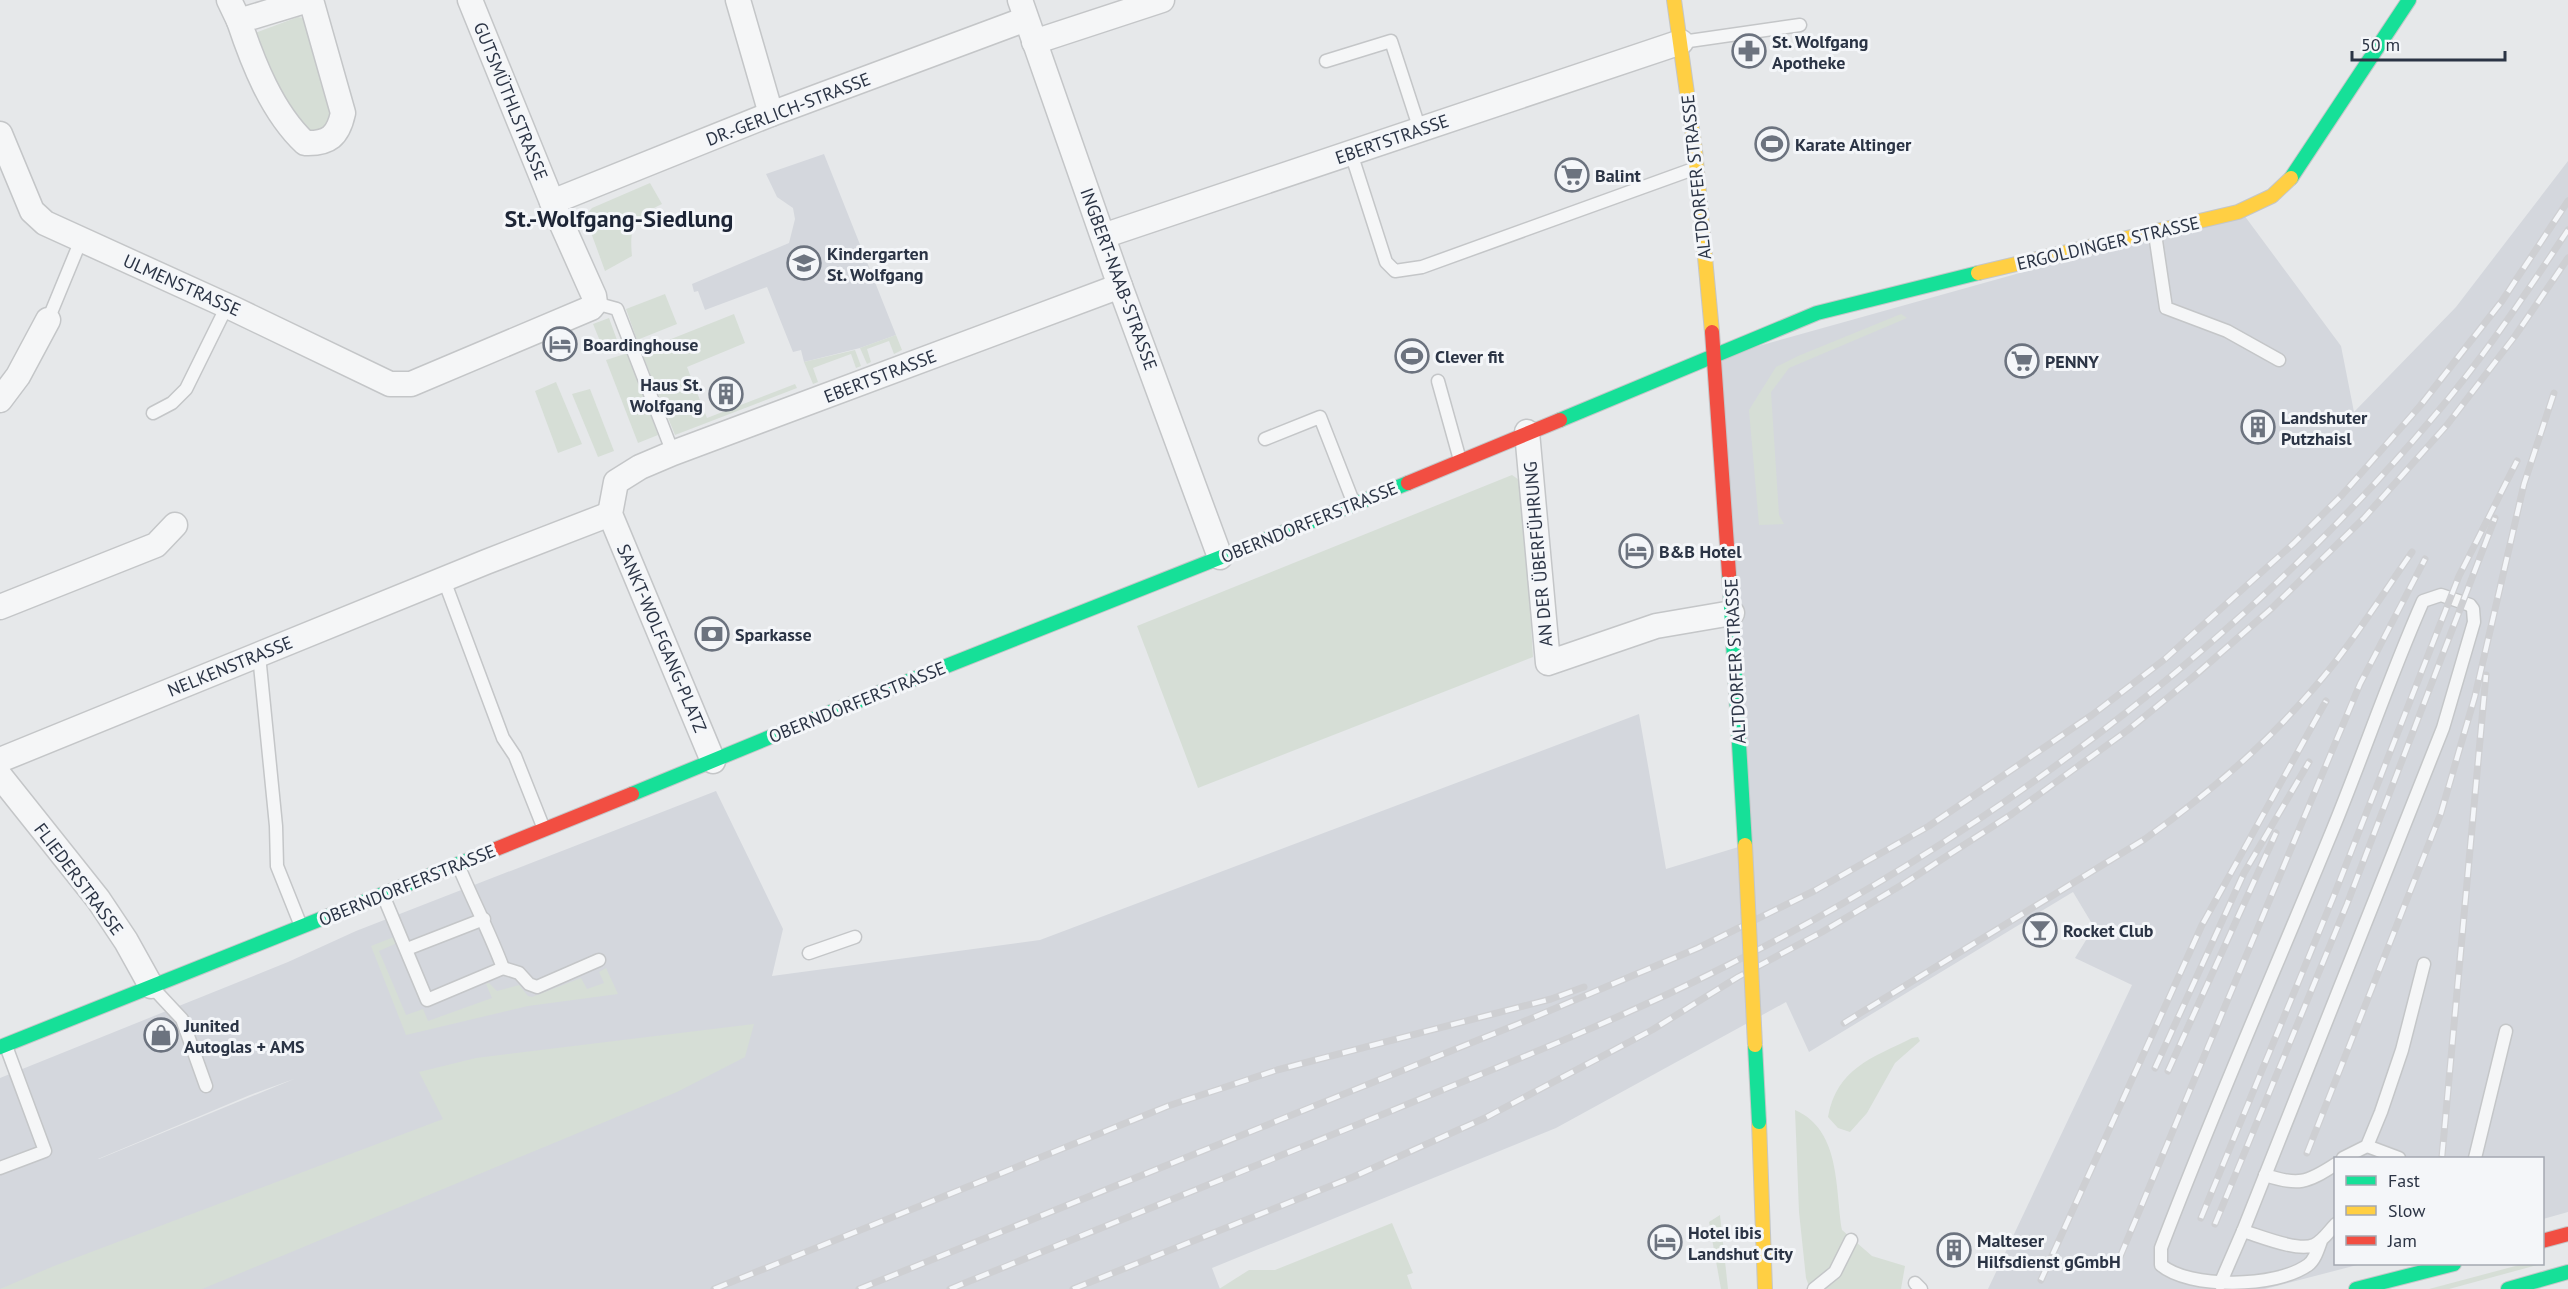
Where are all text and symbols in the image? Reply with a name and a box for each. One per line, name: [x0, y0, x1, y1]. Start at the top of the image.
street label: GUTSMÜTHLSTRASSE: [469, 18, 553, 184]
scale bar: [2352, 24, 2505, 62]
place label: St. Wolfgang Apotheke: [1772, 30, 1868, 74]
pharmacy icon: St. Wolfgang Apotheke: [1731, 33, 1767, 69]
text: 50 m: [2361, 33, 2400, 56]
street label: DR.-GERLICH-STRASSE: [702, 67, 874, 151]
street label: ALTDORFER STRASSE: [1676, 93, 1716, 261]
street label: EBERTSTRASSE: [1332, 109, 1452, 169]
sports icon: Karate Altinger: [1754, 126, 1790, 162]
place label: Karate Altinger: [1795, 133, 1912, 156]
supermarket icon: Balint: [1554, 157, 1590, 193]
place label: Balint: [1595, 164, 1642, 187]
street label: INGBERT-NAAB-STRASSE: [1075, 185, 1163, 373]
district label: St.-Wolfgang-Siedlung: [505, 203, 733, 234]
street label: ERGOLDINGER STRASSE: [2015, 211, 2201, 275]
place label: Kindergarten St. Wolfgang: [827, 242, 929, 286]
school or university icon: Kindergarten St. Wolfgang: [786, 245, 822, 281]
street label: ULMENSTRASSE: [120, 249, 244, 321]
hotel icon: Boardinghouse: [542, 326, 578, 362]
place label: Boardinghouse: [583, 333, 698, 356]
sports icon: Clever fit: [1394, 338, 1430, 374]
supermarket icon: PENNY: [2004, 343, 2040, 379]
street label: EBERTSTRASSE: [821, 344, 939, 408]
place label: Clever fit: [1435, 345, 1505, 368]
place label: PENNY: [2045, 350, 2099, 373]
place label: Haus St. Wolfgang: [630, 373, 703, 417]
building icon: Haus St. Wolfgang: [708, 376, 744, 412]
place label: Landshuter Putzhaisl: [2281, 406, 2368, 450]
building icon: Landshuter Putzhaisl: [2240, 409, 2276, 445]
street label: AN DER ÜBERFÜHRUNG: [1518, 460, 1558, 648]
street label: OBERNDORFERSTRASSE: [1217, 476, 1401, 568]
hotel icon: B&B Hotel: [1618, 533, 1654, 569]
street label: SANKT-WOLFGANG-PLATZ: [612, 540, 712, 736]
place label: B&B Hotel: [1659, 540, 1742, 563]
street label: ALTDORFER STRASSE: [1719, 578, 1751, 744]
bank icon: Sparkasse: [694, 616, 730, 652]
place label: Sparkasse: [735, 623, 812, 646]
street label: NELKENSTRASSE: [164, 630, 296, 702]
street label: OBERNDORFERSTRASSE: [765, 656, 949, 748]
street label: FLIEDERSTRASSE: [29, 818, 129, 940]
street label: OBERNDORFERSTRASSE: [315, 839, 499, 931]
bar icon: Rocket Club: [2022, 912, 2058, 948]
place label: Rocket Club: [2063, 919, 2154, 942]
place label: Junited Autoglas + AMS: [183, 1014, 305, 1058]
shop icon: Junited Autoglas + AMS: [143, 1017, 179, 1053]
legend: [2334, 1157, 2544, 1265]
text: Fast: [2388, 1169, 2420, 1192]
text: Slow: [2388, 1199, 2426, 1222]
place label: Hotel ibis Landshut City: [1688, 1221, 1793, 1265]
hotel icon: Hotel ibis Landshut City: [1647, 1224, 1683, 1260]
place label: Malteser Hilfsdienst gGmbH: [1977, 1229, 2121, 1273]
text: Jam: [2387, 1229, 2417, 1252]
building icon: Malteser Hilfsdienst gGmbH: [1936, 1232, 1972, 1268]

